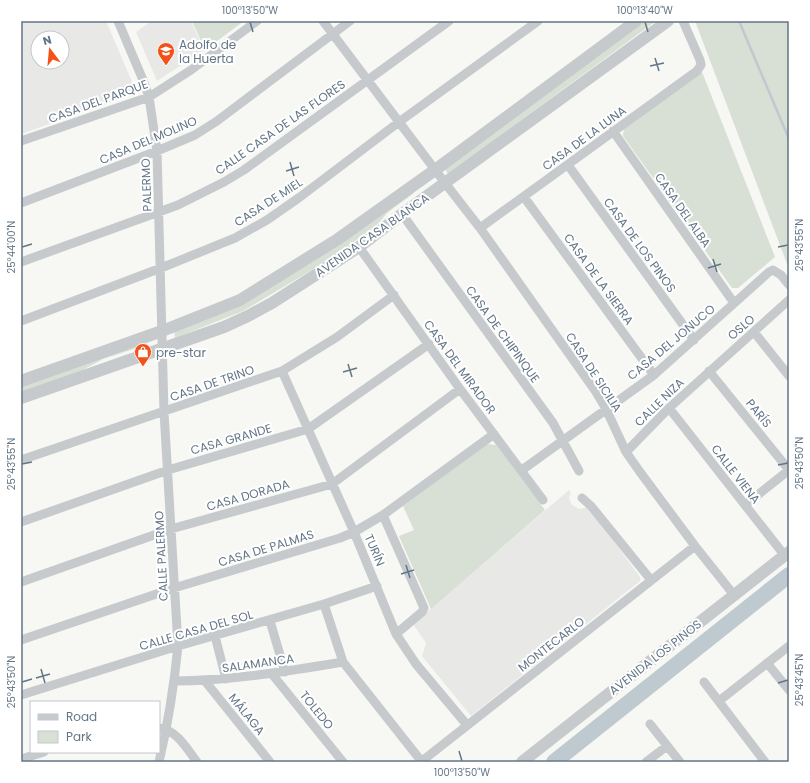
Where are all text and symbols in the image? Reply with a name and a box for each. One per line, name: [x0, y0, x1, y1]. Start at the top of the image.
text: 100°13'50"W: [222, 3, 278, 18]
text: 100°13'40"W: [617, 3, 673, 18]
north arrow: [30, 30, 70, 70]
text: N: [41, 32, 53, 49]
place label: Adolfo de la Huerta: [179, 36, 236, 67]
school or university icon: Adolfo de la Huerta: [156, 41, 176, 66]
street label: CASA DEL PARQUE: [46, 75, 150, 127]
street label: CALLE CASA DE LAS FLORES: [212, 75, 348, 179]
street label: CASA DE LA LUNA: [539, 102, 629, 174]
street label: CASA DEL MOLINO: [97, 112, 199, 168]
street label: PALERMO: [137, 158, 155, 212]
street label: CASA DEL ALBA: [651, 169, 715, 251]
street label: CASA DE MIEL: [231, 174, 305, 230]
street label: AVENIDA CASA BLANCA: [312, 189, 432, 281]
street label: CASA DE LOS PINOS: [600, 194, 680, 296]
text: 25°43'55"N: [792, 219, 807, 271]
text: 25°44'00"N: [4, 221, 19, 273]
street label: CASA DE LA SIERRA: [560, 230, 638, 328]
street label: CASA DE CHIPINQUE: [462, 282, 544, 386]
street label: CASA DEL JONUCO: [623, 300, 719, 384]
street label: OSLO: [724, 310, 758, 344]
street label: CASA DEL MIRADOR: [420, 316, 500, 418]
street label: CASA DE SICILIA: [562, 329, 626, 415]
shop icon: pre-star: [133, 342, 153, 367]
place label: pre-star: [156, 344, 206, 361]
street label: CASA DE TRINO: [168, 361, 256, 405]
street label: CALLE NIZA: [630, 374, 688, 430]
street label: PARÍS: [742, 395, 776, 431]
street label: CASA GRANDE: [189, 419, 273, 459]
text: 25°43'50"N: [792, 437, 807, 489]
text: 25°43'55"N: [4, 438, 19, 490]
street label: CALLE VIENA: [707, 441, 765, 507]
street label: CASA DORADA: [205, 475, 291, 515]
street label: CALLE PALERMO: [150, 510, 172, 602]
street label: CASA DE PALMAS: [216, 525, 316, 571]
street label: TURÍN: [361, 531, 389, 569]
street label: CALLE CASA DEL SOL: [137, 606, 255, 654]
street label: MONTECARLO: [514, 613, 588, 675]
street label: AVENIDA LOS PINOS: [605, 615, 705, 699]
street label: SALAMANCA: [221, 650, 295, 676]
text: 25°43'45"N: [792, 654, 807, 706]
text: 25°43'50"N: [4, 656, 19, 708]
street label: TOLEDO: [296, 687, 338, 733]
street label: MÁLAGA: [225, 690, 269, 738]
legend: [30, 701, 160, 753]
text: Road: [66, 708, 97, 725]
text: Park: [66, 728, 93, 745]
text: 100°13'50"W: [434, 765, 490, 780]

